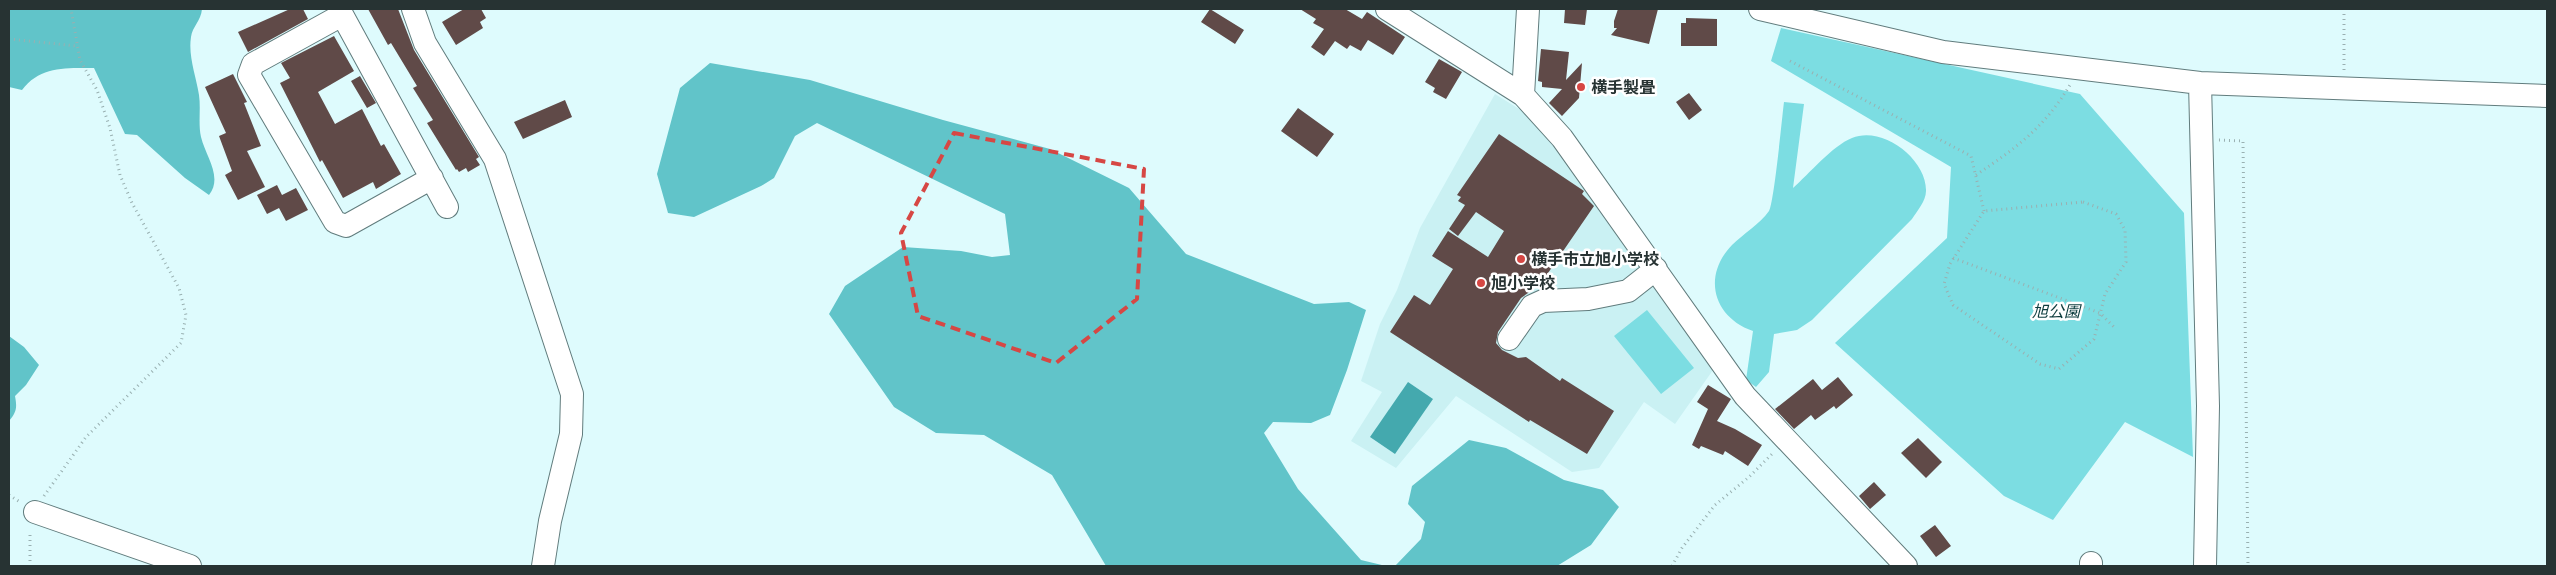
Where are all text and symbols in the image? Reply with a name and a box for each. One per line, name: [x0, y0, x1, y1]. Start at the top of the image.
place label: 横手製畳: [1591, 76, 1655, 98]
marker: 横手製畳: [1575, 81, 1587, 93]
place label: 横手市立旭小学校: [1531, 248, 1659, 270]
marker: 横手市立旭小学校: [1515, 253, 1527, 265]
place label: 旭小学校: [1491, 272, 1555, 294]
marker: 旭小学校: [1475, 277, 1487, 289]
park label: 旭公園: [2032, 300, 2082, 322]

